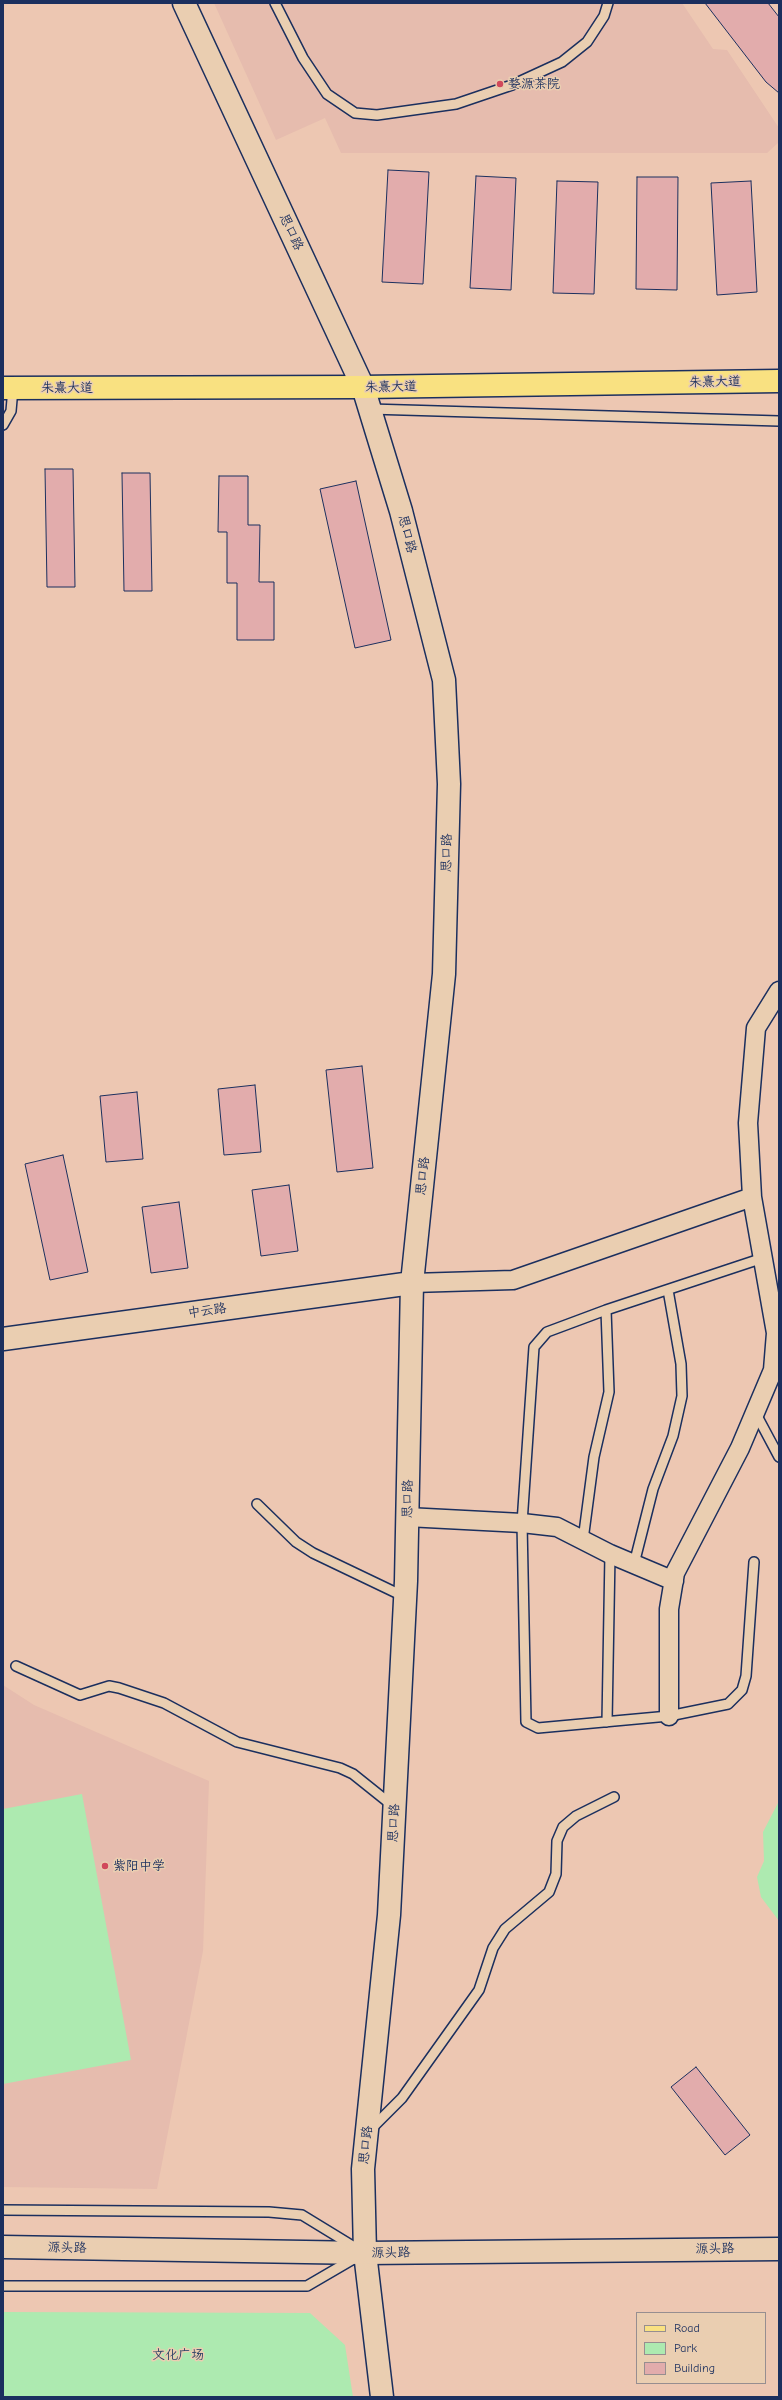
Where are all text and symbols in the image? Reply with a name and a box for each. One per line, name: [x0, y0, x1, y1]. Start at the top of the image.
place label: 婺源茶院: [508, 76, 560, 92]
marker: 婺源茶院: [495, 79, 505, 89]
street label: 思口路: [276, 211, 306, 253]
street label: 朱熹大道: [689, 374, 741, 390]
street label: 朱熹大道: [365, 379, 417, 395]
street label: 朱熹大道: [41, 380, 93, 396]
street label: 思口路: [395, 513, 419, 555]
street label: 思口路: [439, 833, 455, 873]
street label: 思口路: [413, 1156, 433, 1196]
street label: 中云路: [187, 1301, 227, 1321]
street label: 思口路: [400, 1479, 416, 1519]
street label: 思口路: [385, 1803, 403, 1843]
place label: 紫阳中学: [113, 1858, 165, 1874]
marker: 紫阳中学: [100, 1861, 110, 1871]
street label: 思口路: [356, 2125, 376, 2165]
street label: 源头路: [47, 2240, 87, 2256]
street label: 源头路: [695, 2241, 735, 2257]
street label: 源头路: [371, 2245, 411, 2261]
legend: [636, 2312, 766, 2384]
text: Road: [674, 2321, 700, 2335]
text: Park: [674, 2341, 697, 2355]
park label: 文化广场: [152, 2347, 204, 2363]
text: Building: [674, 2361, 715, 2375]

